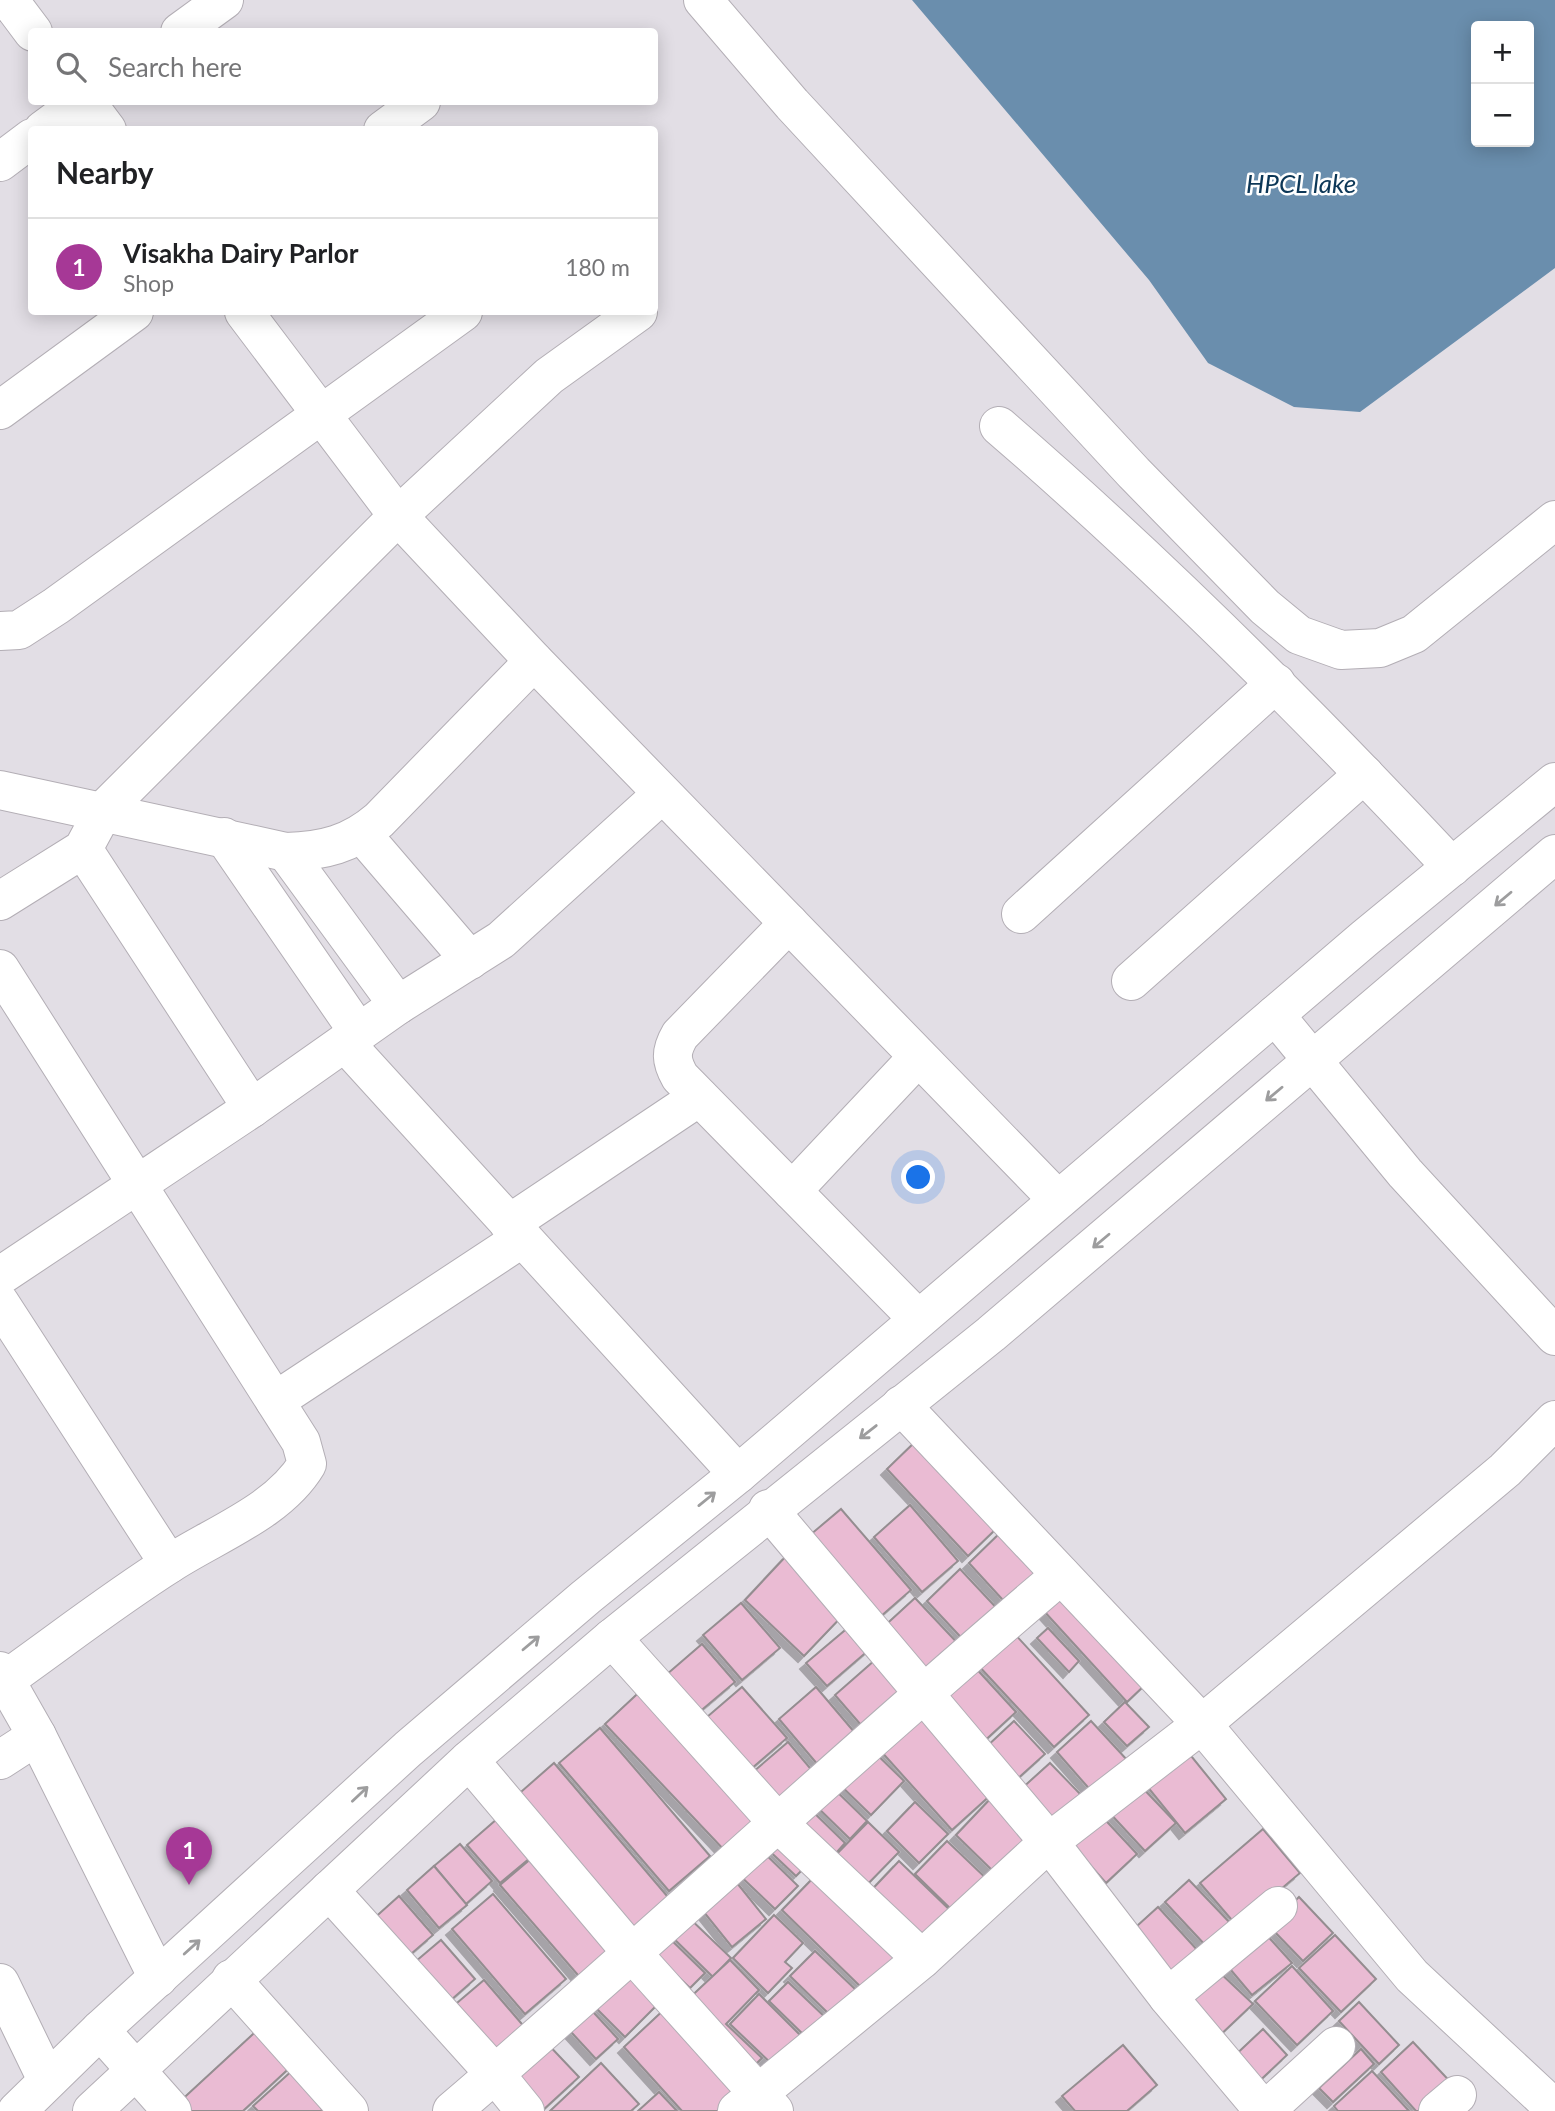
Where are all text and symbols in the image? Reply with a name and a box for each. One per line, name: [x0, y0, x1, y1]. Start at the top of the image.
map controls: [1471, 21, 1534, 147]
button: +: [1471, 21, 1534, 84]
search box: [28, 28, 658, 105]
icon: search: [52, 48, 90, 86]
text: Search here: [108, 51, 242, 83]
button: −: [1471, 84, 1534, 147]
text: Nearby: [56, 154, 154, 190]
water label: HPCL lake: [1246, 167, 1356, 199]
text: Visakha Dairy Parlor: [123, 237, 358, 269]
text: 1: [72, 253, 86, 281]
text: 180 m: [565, 253, 630, 281]
text: Shop: [123, 269, 174, 297]
one-way arrow: [1494, 891, 1512, 907]
one-way arrow: [1265, 1086, 1283, 1102]
your location: [901, 1160, 935, 1194]
one-way arrow: [1092, 1233, 1110, 1249]
one-way arrow: [859, 1424, 877, 1439]
one-way arrow: [697, 1492, 715, 1507]
one-way arrow: [521, 1635, 539, 1651]
one-way arrow: [351, 1785, 368, 1802]
pin: 1: [166, 1827, 212, 1885]
one-way arrow: [183, 1939, 201, 1955]

